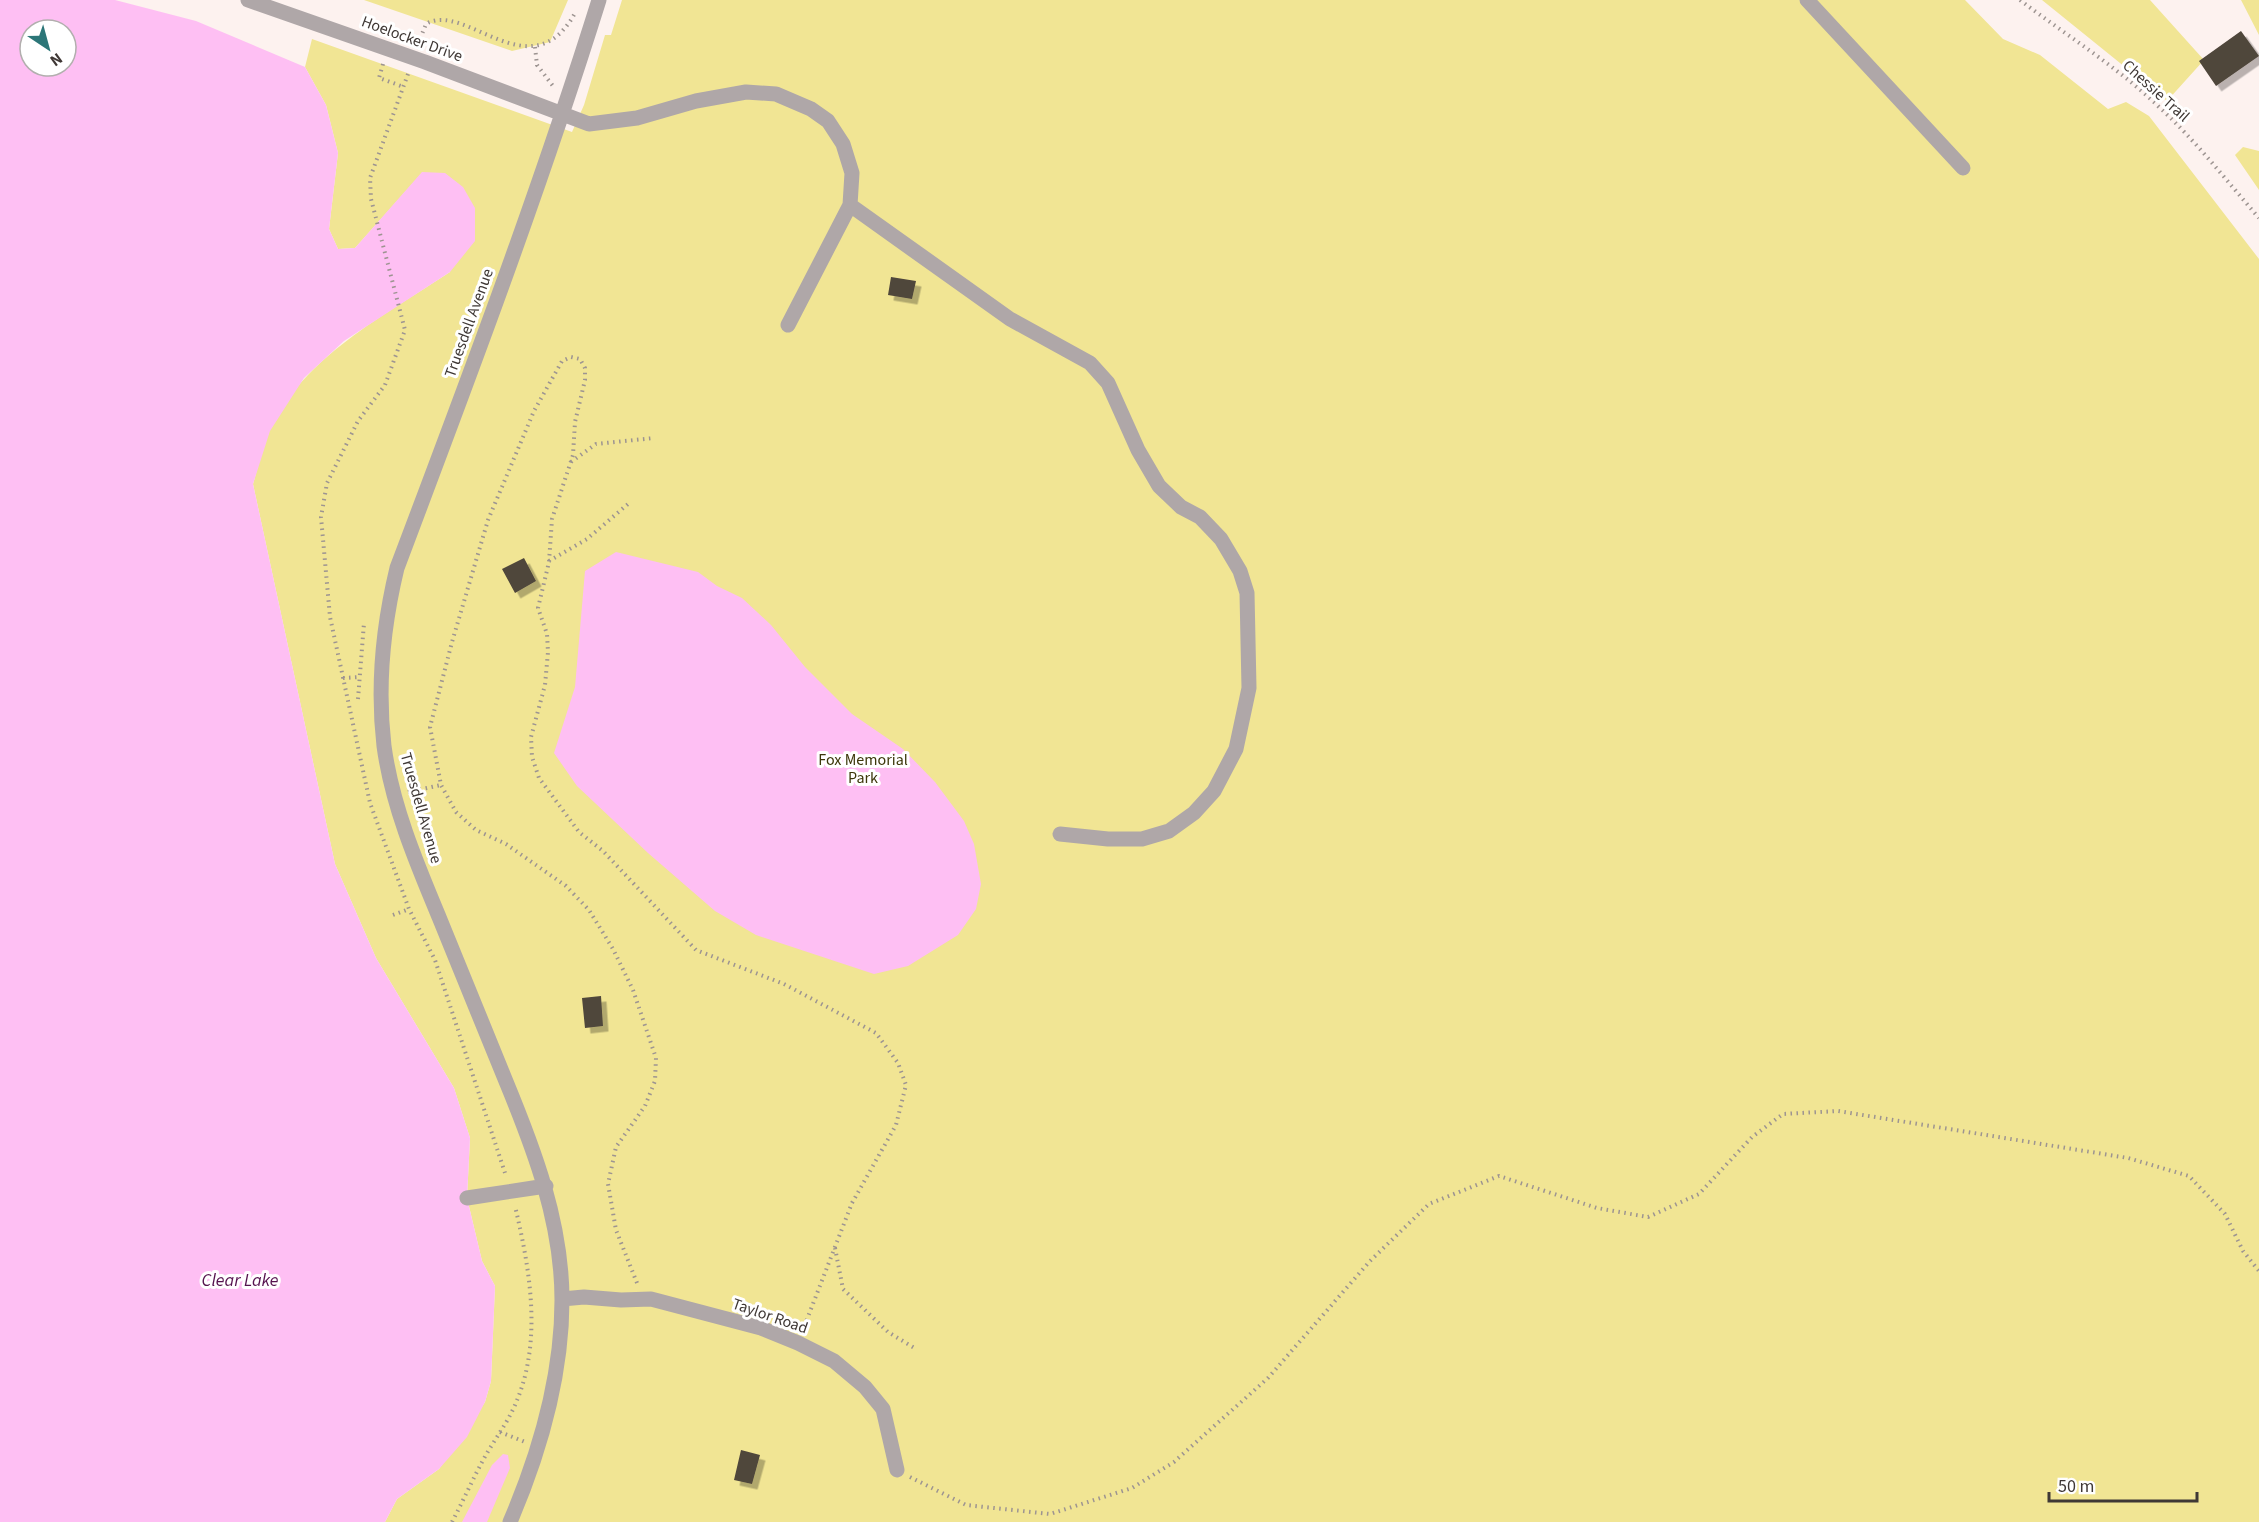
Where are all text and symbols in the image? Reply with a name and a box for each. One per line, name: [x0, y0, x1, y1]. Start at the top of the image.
street label: Hoelocker Drive: [358, 11, 466, 67]
north arrow: [18, 18, 78, 78]
text: N: [45, 47, 67, 71]
street label: Chessie Trail: [2118, 55, 2194, 127]
street label: Truesdell Avenue: [439, 266, 499, 380]
park label: Fox Memorial Park: [818, 749, 908, 789]
street label: Truesdell Avenue: [395, 750, 447, 866]
water label: Clear Lake: [201, 1268, 279, 1293]
street label: Taylor Road: [729, 1293, 811, 1339]
scale bar: [2049, 1465, 2198, 1503]
text: 50 m: [2058, 1474, 2094, 1499]

